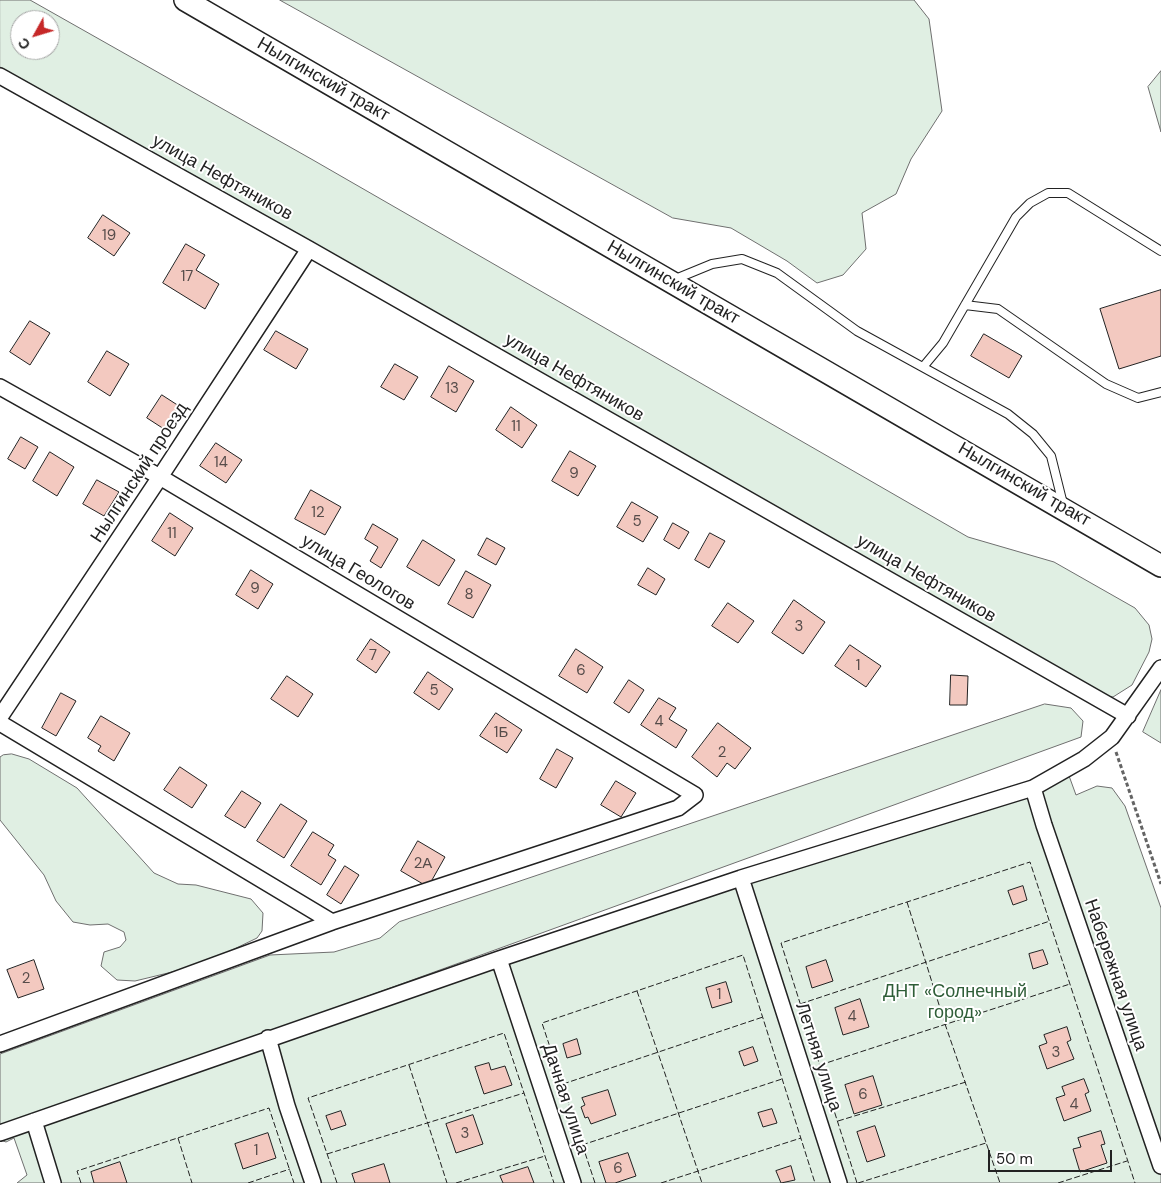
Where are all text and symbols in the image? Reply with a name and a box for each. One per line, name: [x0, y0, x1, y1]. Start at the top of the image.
north arrow: [10, 10, 60, 60]
street label: Нылгинский тракт: [253, 33, 393, 127]
text: С: [14, 34, 34, 53]
street label: улица Нефтяников: [148, 130, 296, 226]
house number: 19: [102, 227, 116, 245]
street label: Нылгинский тракт: [603, 236, 743, 330]
house number: 17: [181, 268, 193, 286]
street label: улица Нефтяников: [500, 329, 648, 427]
house number: 13: [445, 380, 459, 398]
street label: Нылгинский проезд: [87, 399, 193, 547]
house number: 11: [511, 418, 521, 436]
street label: Нылгинский тракт: [954, 438, 1094, 532]
house number: 14: [214, 454, 228, 472]
house number: 9: [569, 465, 579, 483]
house number: 12: [311, 504, 325, 522]
house number: 5: [632, 513, 642, 531]
house number: 11: [167, 525, 177, 543]
street label: улица Нефтяников: [852, 530, 1000, 628]
street label: улица Геологов: [297, 531, 419, 615]
house number: 9: [250, 580, 260, 598]
house number: 8: [464, 586, 474, 604]
house number: 3: [795, 618, 803, 636]
house number: 7: [369, 647, 377, 665]
house number: 1: [856, 657, 860, 675]
house number: 6: [576, 662, 586, 680]
house number: 5: [429, 682, 439, 700]
house number: 4: [654, 713, 664, 731]
house number: 1Б: [494, 724, 508, 742]
house number: 2: [718, 744, 726, 762]
house number: 2А: [414, 855, 432, 873]
street label: Набережная улица: [1079, 896, 1151, 1054]
house number: 2: [22, 970, 30, 988]
park label: ДНТ «Солнечный город»: [883, 981, 1027, 1024]
house number: 1: [717, 986, 721, 1004]
street label: Летняя улица: [790, 1000, 846, 1114]
house number: 4: [847, 1008, 857, 1026]
street label: Дачная улица: [537, 1041, 593, 1157]
house number: 3: [1052, 1044, 1060, 1062]
house number: 6: [858, 1086, 868, 1104]
house number: 4: [1069, 1096, 1079, 1114]
house number: 3: [461, 1125, 469, 1143]
scale bar: [991, 1140, 1115, 1172]
house number: 1: [254, 1142, 258, 1160]
text: 50 m: [996, 1149, 1033, 1169]
house number: 6: [613, 1160, 623, 1178]

